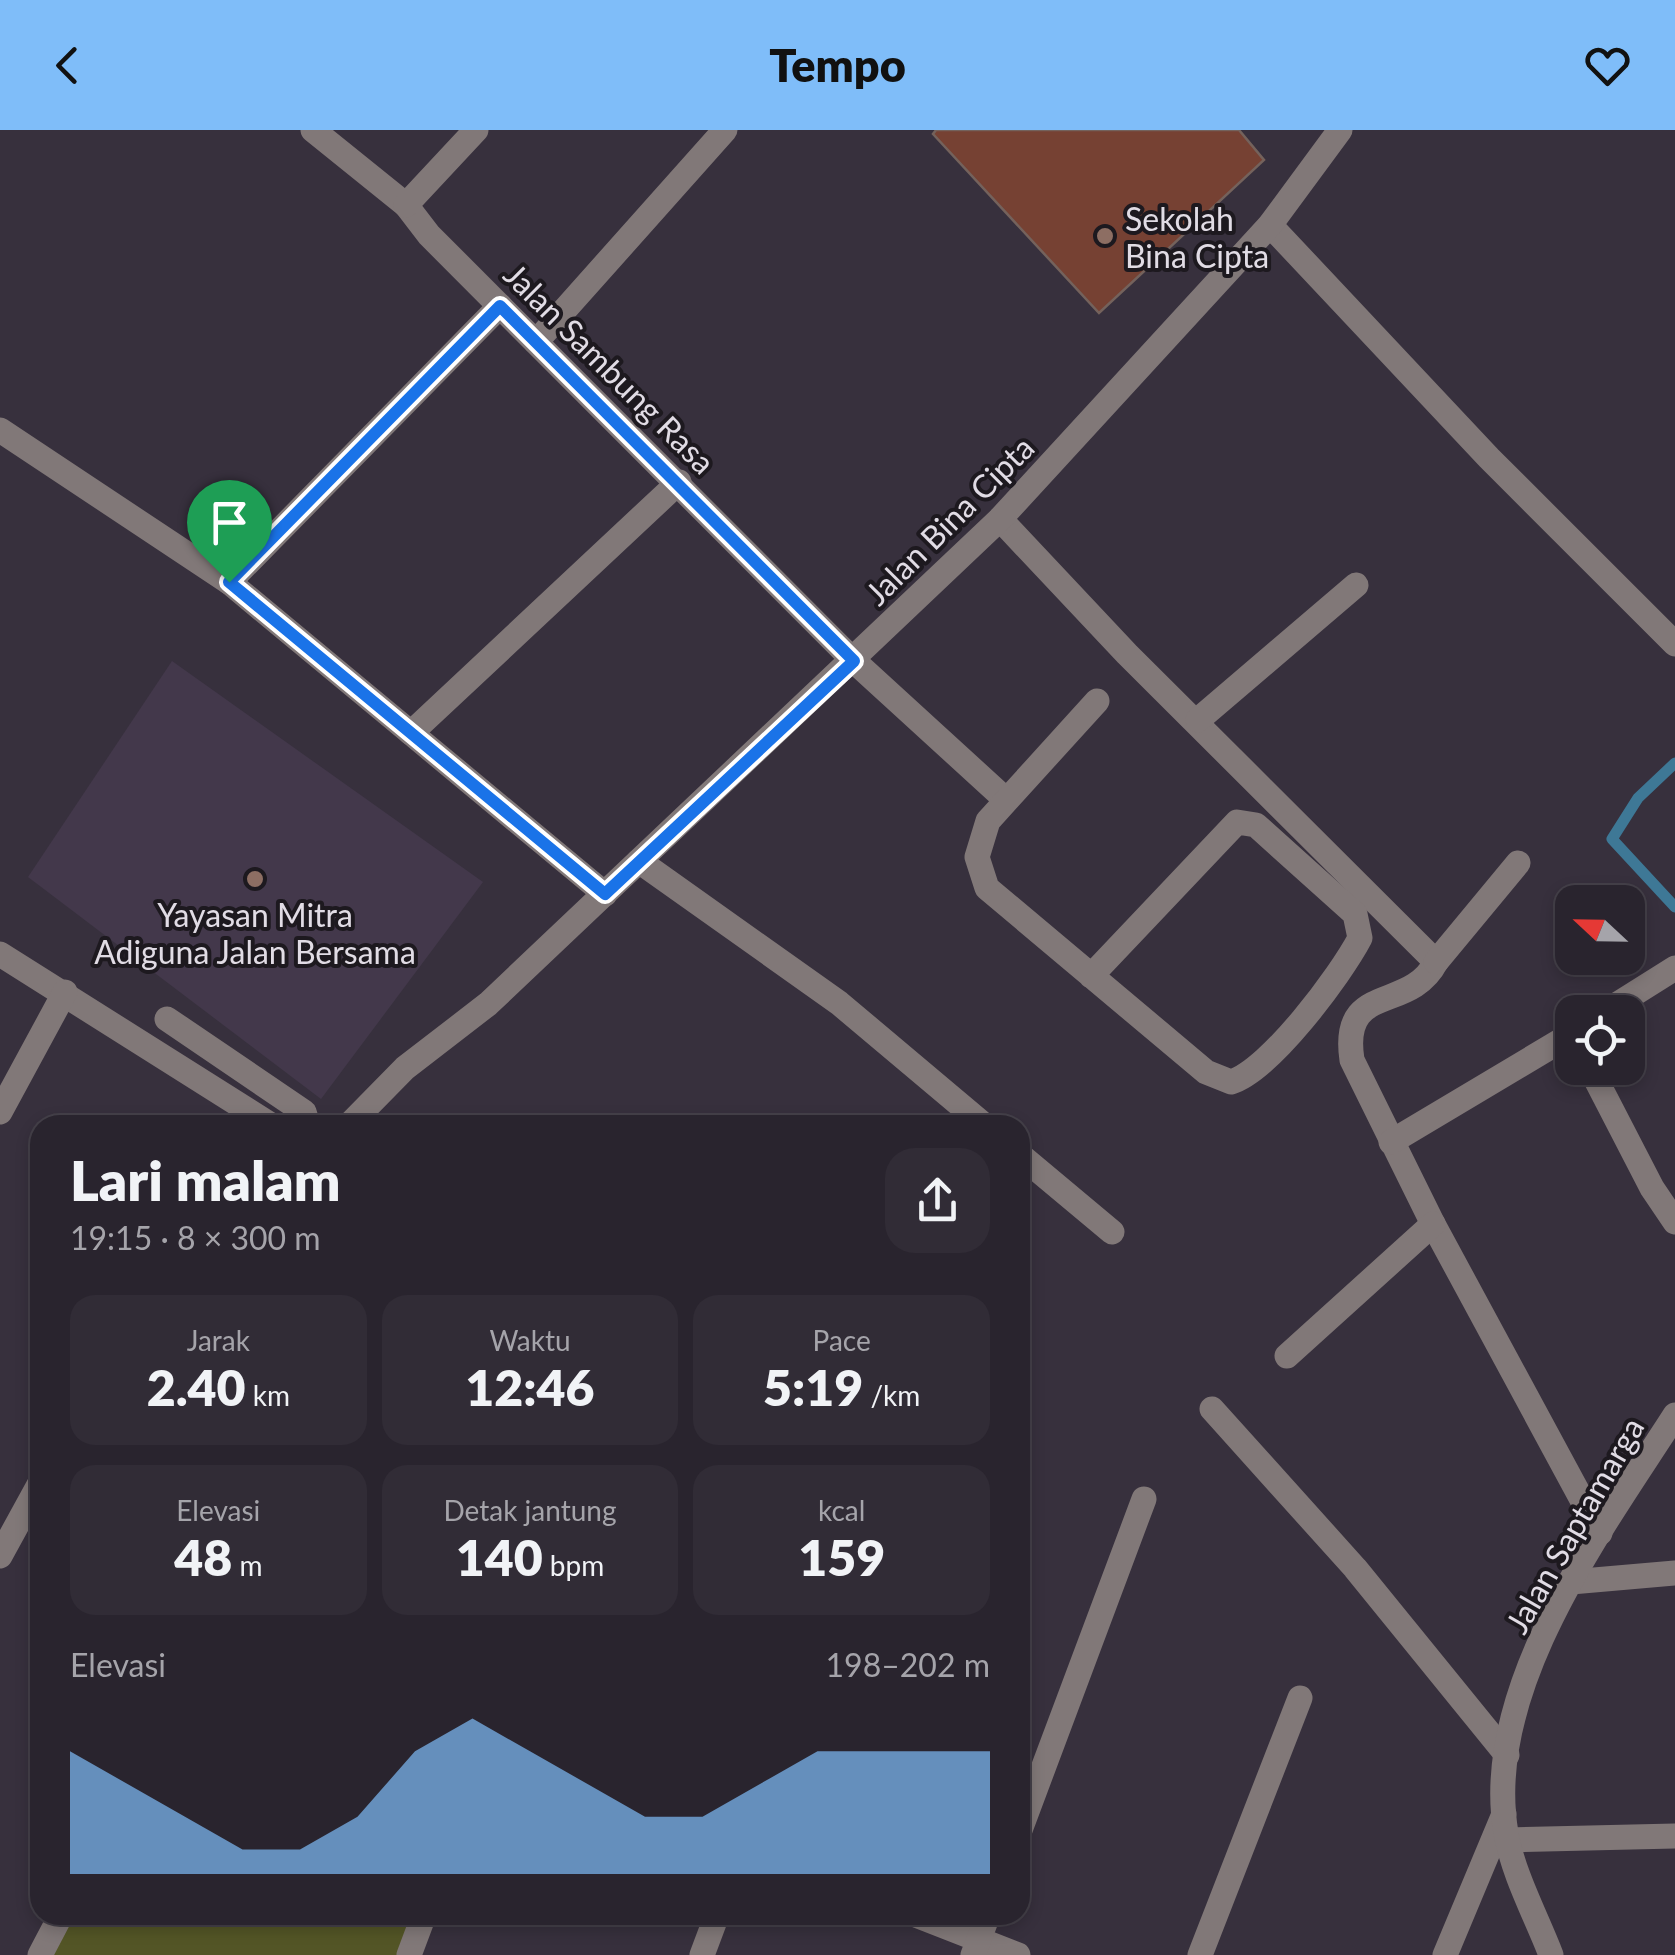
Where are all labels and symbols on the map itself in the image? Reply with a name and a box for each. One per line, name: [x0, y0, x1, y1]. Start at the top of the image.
place label: Sekolah Bina Cipta: [1125, 199, 1269, 275]
marker: Sekolah Bina Cipta: [1094, 225, 1116, 247]
street label: Jalan Sambung Rasa: [497, 255, 723, 481]
street label: Jalan Bina Cipta: [857, 428, 1041, 612]
pin: [187, 480, 272, 583]
marker: Yayasan Mitra Adiguna Jalan Bersama: [244, 868, 266, 890]
north arrow: [1555, 885, 1645, 975]
place label: Yayasan Mitra Adiguna Jalan Bersama: [94, 895, 416, 971]
street label: Jalan Saptamarga: [1496, 1410, 1652, 1640]

